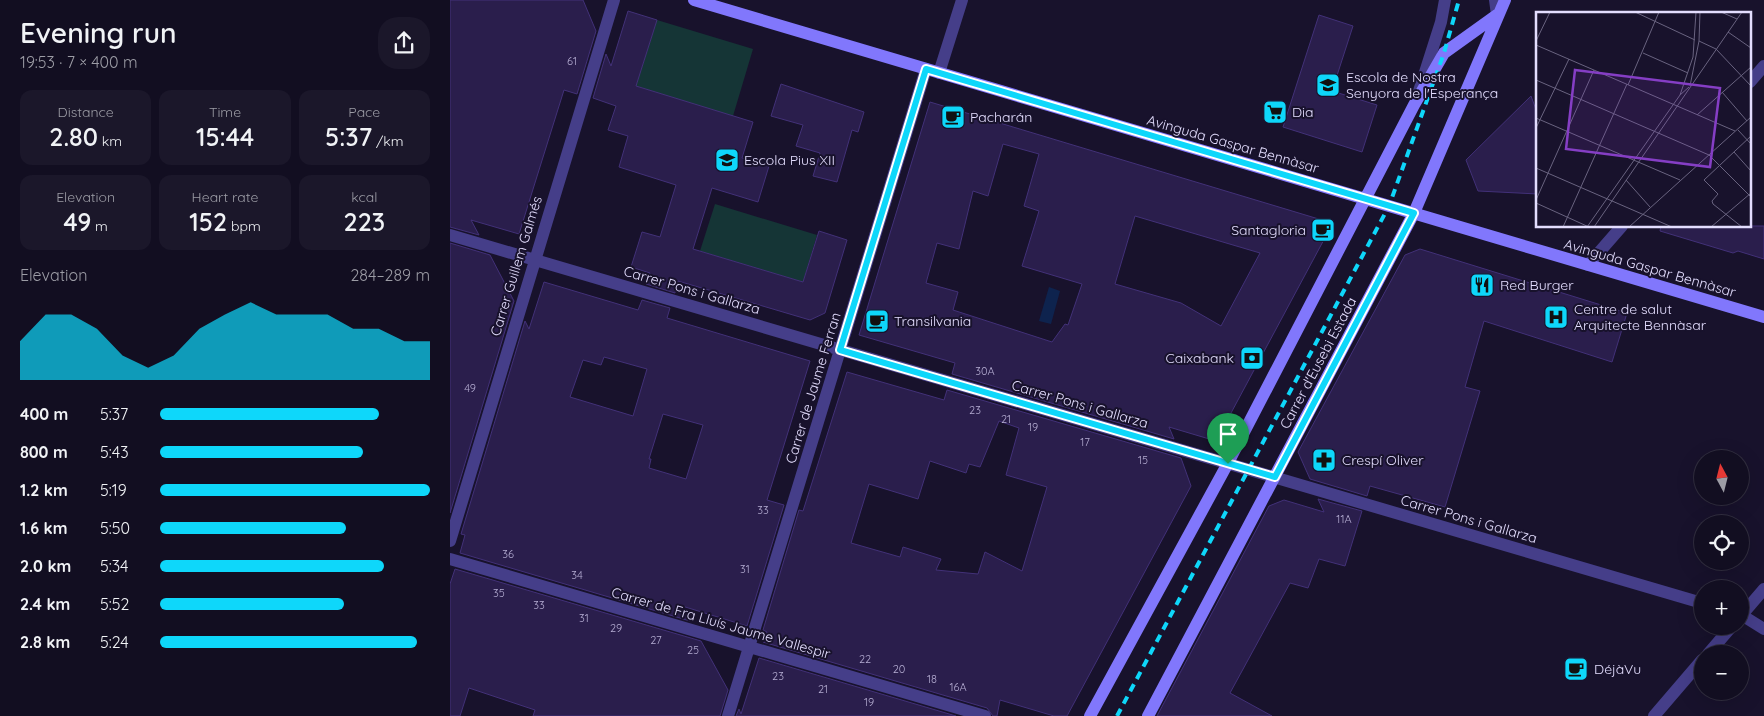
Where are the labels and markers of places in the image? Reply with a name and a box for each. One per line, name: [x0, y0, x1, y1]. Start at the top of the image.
place label: Escola de Nostra Senyora de l'Esperança: [1346, 68, 1498, 102]
school or university icon: Escola de Nostra Senyora de l'Esperança: [1315, 72, 1341, 98]
supermarket icon: Dia: [1262, 99, 1288, 125]
place label: Dia: [1292, 103, 1314, 121]
cafe icon: Pacharán: [940, 104, 966, 130]
place label: Pacharán: [970, 108, 1032, 126]
school or university icon: Escola Pius XII: [714, 147, 740, 173]
place label: Escola Pius XII: [744, 151, 835, 169]
cafe icon: Santagloria: [1310, 217, 1336, 243]
place label: Santagloria: [1231, 221, 1306, 239]
restaurant icon: Red Burger: [1469, 272, 1495, 298]
place label: Red Burger: [1500, 276, 1574, 294]
place label: Centre de salut Arquitecte Bennàsar: [1574, 300, 1707, 334]
hospital icon: Centre de salut Arquitecte Bennàsar: [1543, 304, 1569, 330]
cafe icon: Transilvania: [864, 308, 890, 334]
place label: Transilvania: [894, 312, 971, 330]
bank icon: Caixabank: [1239, 345, 1265, 371]
place label: Caixabank: [1166, 349, 1234, 367]
pin: [1207, 413, 1249, 464]
pharmacy icon: Crespí Oliver: [1311, 447, 1337, 473]
place label: Crespí Oliver: [1342, 451, 1424, 469]
cafe icon: DéjàVu: [1563, 656, 1589, 682]
place label: DéjàVu: [1594, 660, 1641, 678]

